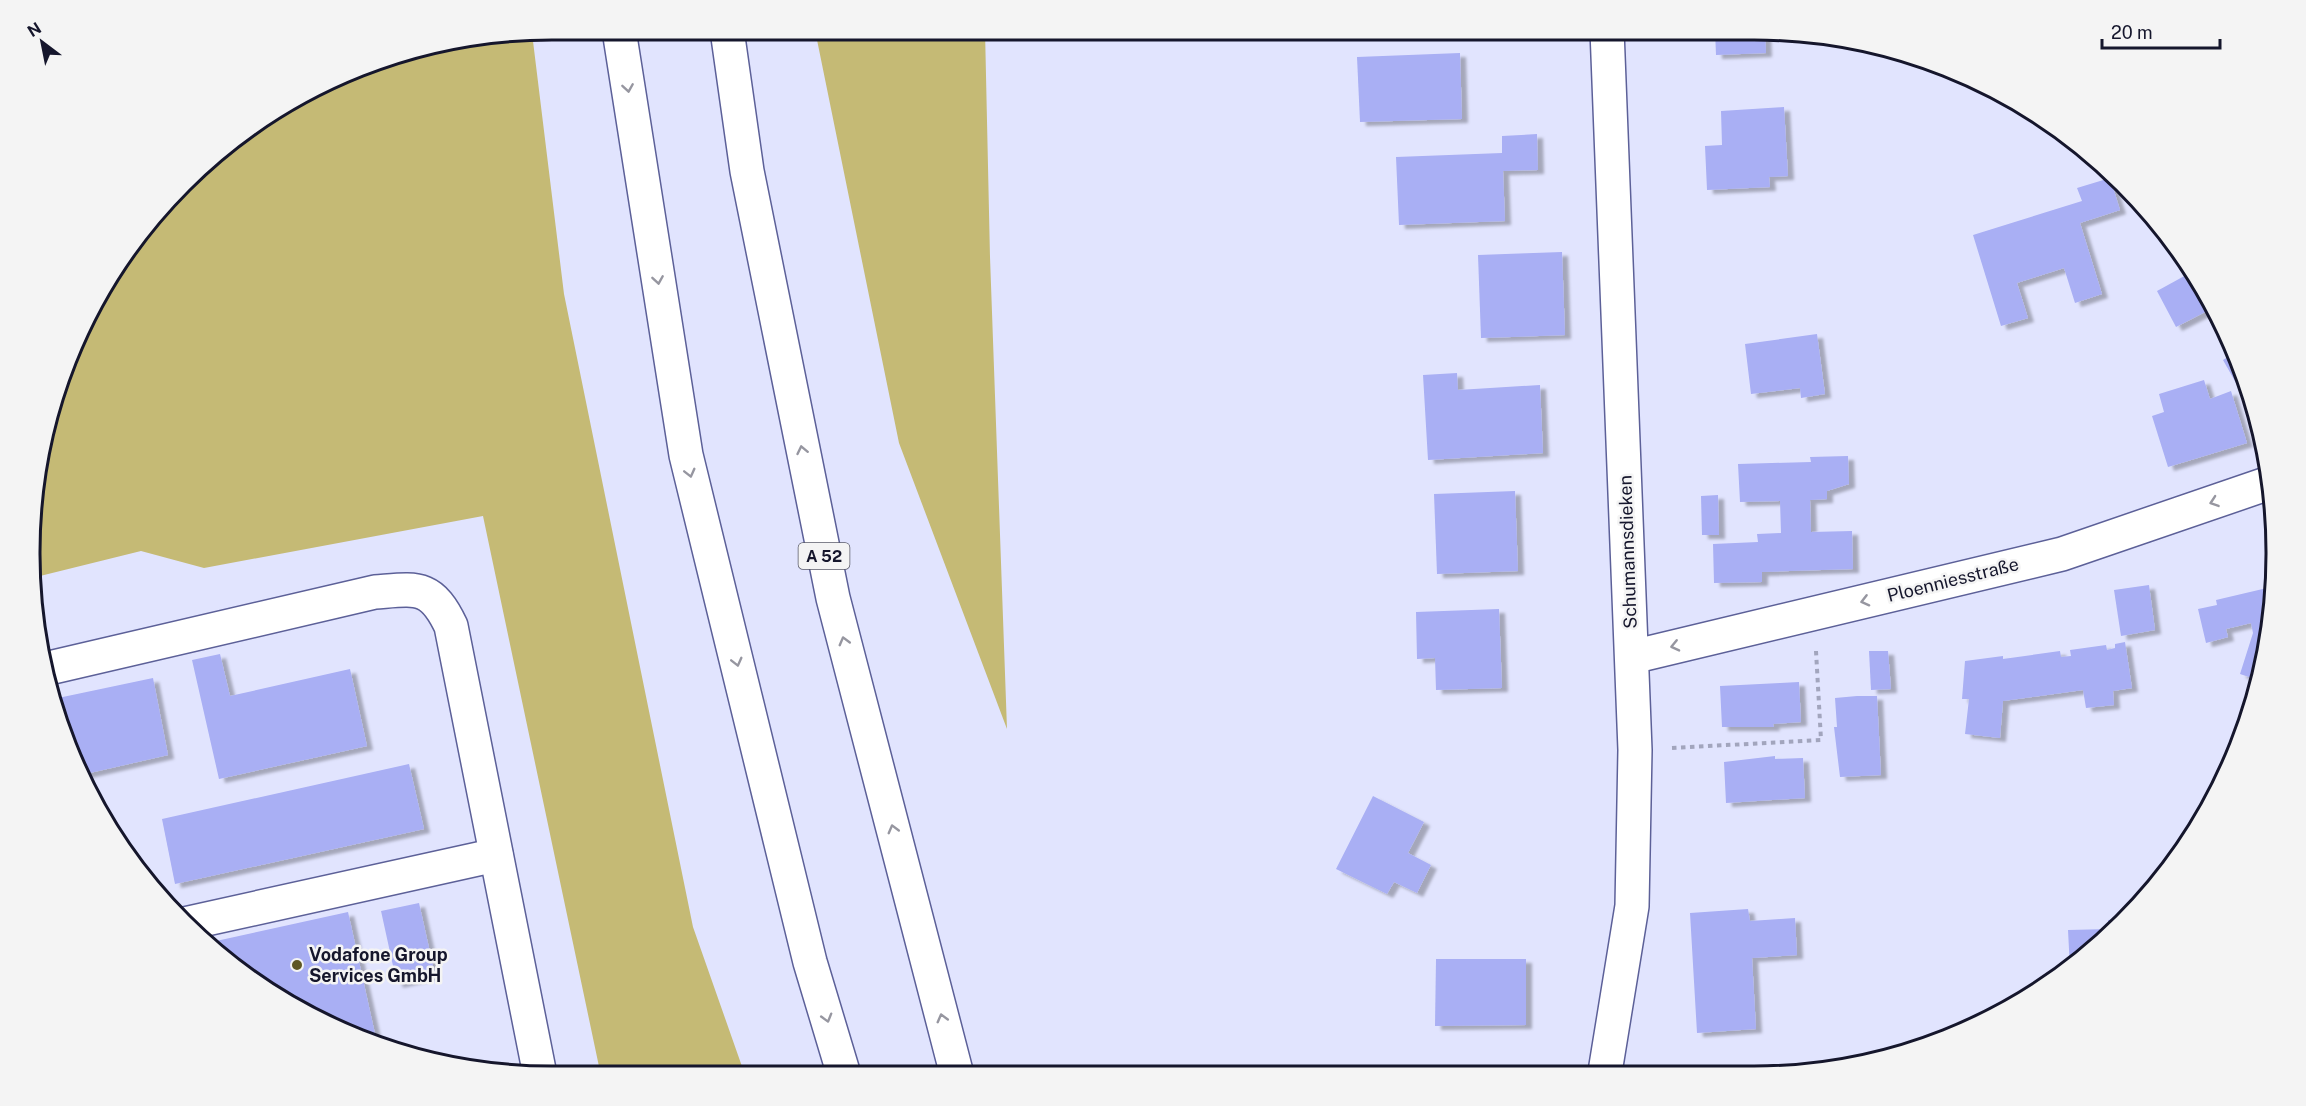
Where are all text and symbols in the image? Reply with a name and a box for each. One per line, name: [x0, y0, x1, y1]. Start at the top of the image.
north arrow: [12, 12, 72, 72]
scale bar: [2102, 12, 2220, 50]
text: N: [24, 18, 45, 41]
text: 20 m: [2111, 22, 2153, 43]
one-way arrow: [622, 83, 634, 92]
one-way arrow: [652, 276, 664, 285]
one-way arrow: [796, 445, 809, 455]
one-way arrow: [683, 468, 696, 478]
street label: Schumannsdieken: [1614, 475, 1641, 629]
one-way arrow: [2209, 495, 2220, 507]
road number: A 52: [798, 543, 850, 569]
street label: Ploenniesstraße: [1885, 553, 2021, 606]
one-way arrow: [1860, 594, 1870, 607]
one-way arrow: [839, 636, 851, 646]
one-way arrow: [1671, 639, 1681, 652]
one-way arrow: [729, 657, 742, 667]
one-way arrow: [888, 824, 901, 834]
place label: Vodafone Group Services GmbH: [309, 944, 448, 986]
marker: Vodafone Group Services GmbH: [290, 958, 304, 972]
one-way arrow: [820, 1012, 832, 1023]
one-way arrow: [937, 1013, 950, 1023]

